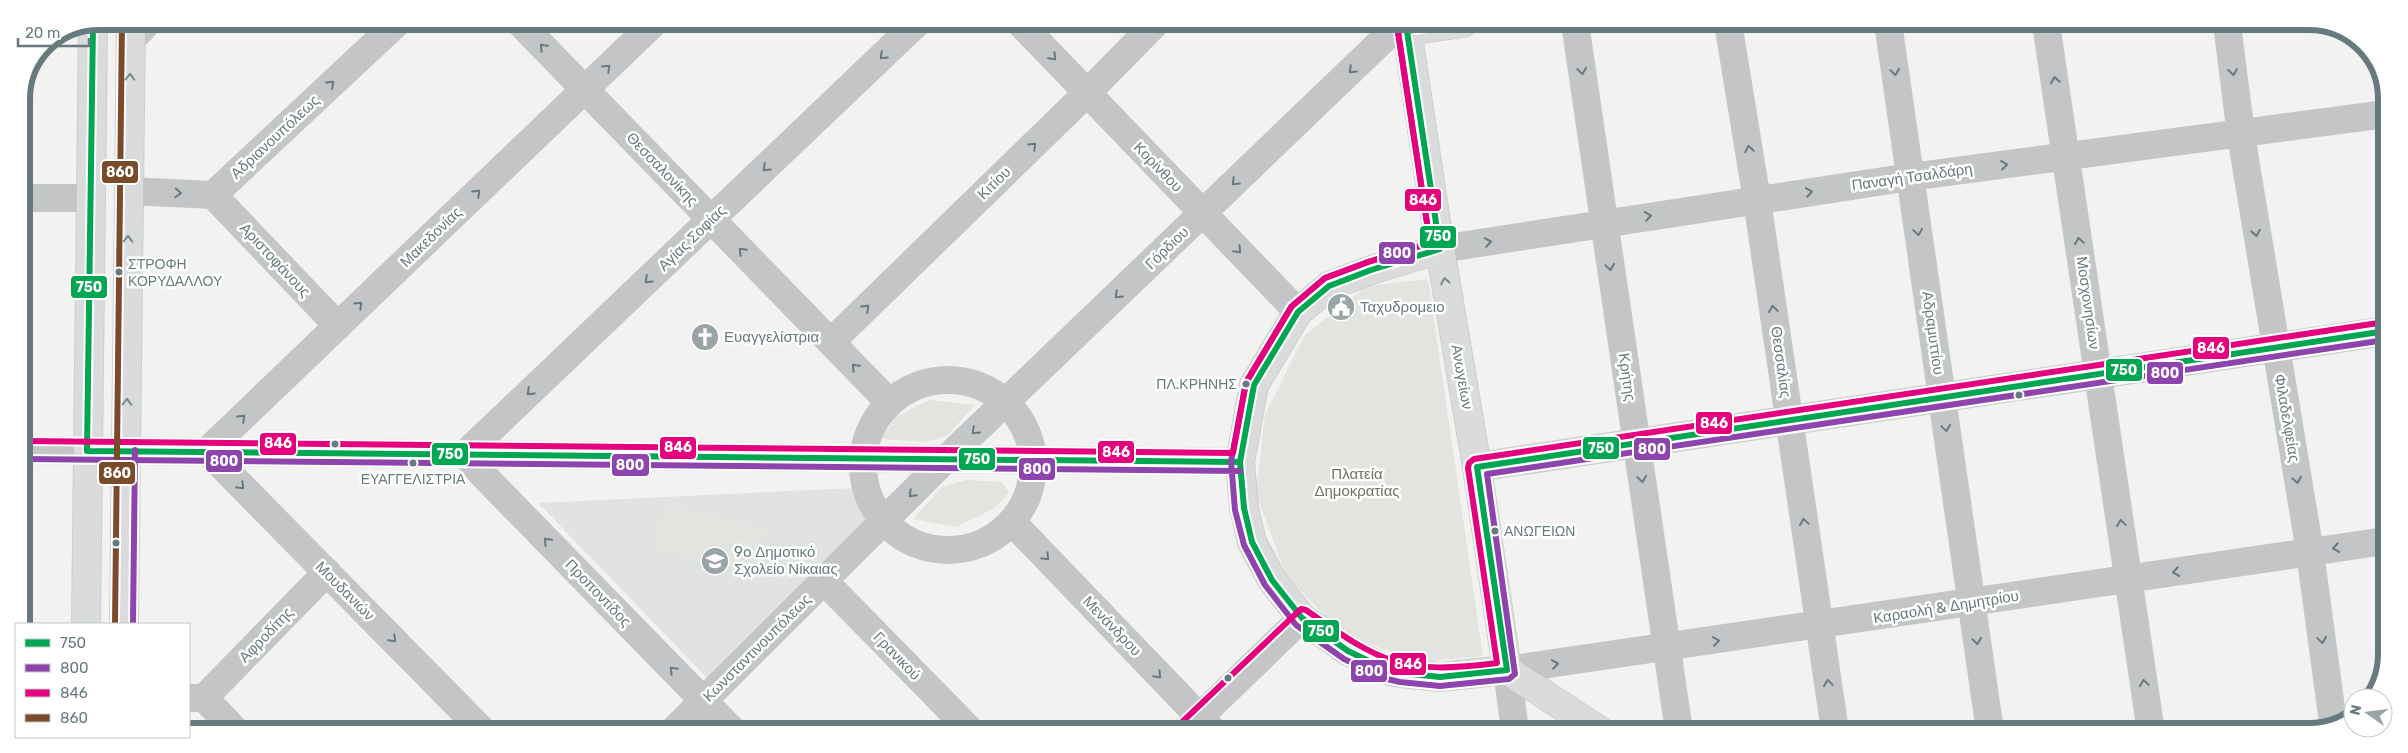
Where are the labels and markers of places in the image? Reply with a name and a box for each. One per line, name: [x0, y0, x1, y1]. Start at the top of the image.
place label: ΣΤΡΟΦΗ ΚΟΡΥΔΑΛΛΟΥ: [128, 256, 223, 290]
marker: ΣΤΡΟΦΗ ΚΟΡΥΔΑΛΛΟΥ: [114, 267, 124, 277]
public building icon: Ταχυδρομειο: [1326, 292, 1356, 322]
place label: Ταχυδρομειο: [1360, 298, 1445, 316]
church icon: Ευαγγελίστρια: [690, 322, 720, 352]
place label: Ευαγγελίστρια: [724, 328, 819, 346]
place label: ΠΛ.ΚΡΗΝΗΣ: [1156, 376, 1237, 393]
marker: ΠΛ.ΚΡΗΝΗΣ: [1241, 379, 1251, 389]
unlabelled marker: [2014, 390, 2024, 400]
unlabelled marker: [330, 439, 340, 449]
marker: ΕΥΑΓΓΕΛΙΣΤΡΙΑ: [408, 458, 418, 468]
place label: ΕΥΑΓΓΕΛΙΣΤΡΙΑ: [361, 471, 466, 488]
place label: ΑΝΩΓΕΙΩΝ: [1504, 523, 1575, 540]
marker: ΑΝΩΓΕΙΩΝ: [1490, 526, 1500, 536]
unlabelled marker: [111, 538, 121, 548]
place label: 9o Δημοτικό Σχολείο Νίκαιας: [734, 543, 838, 578]
school or university icon: 9o Δημοτικό Σχολείο Νίκαιας: [700, 546, 730, 576]
unlabelled marker: [1223, 673, 1233, 683]

